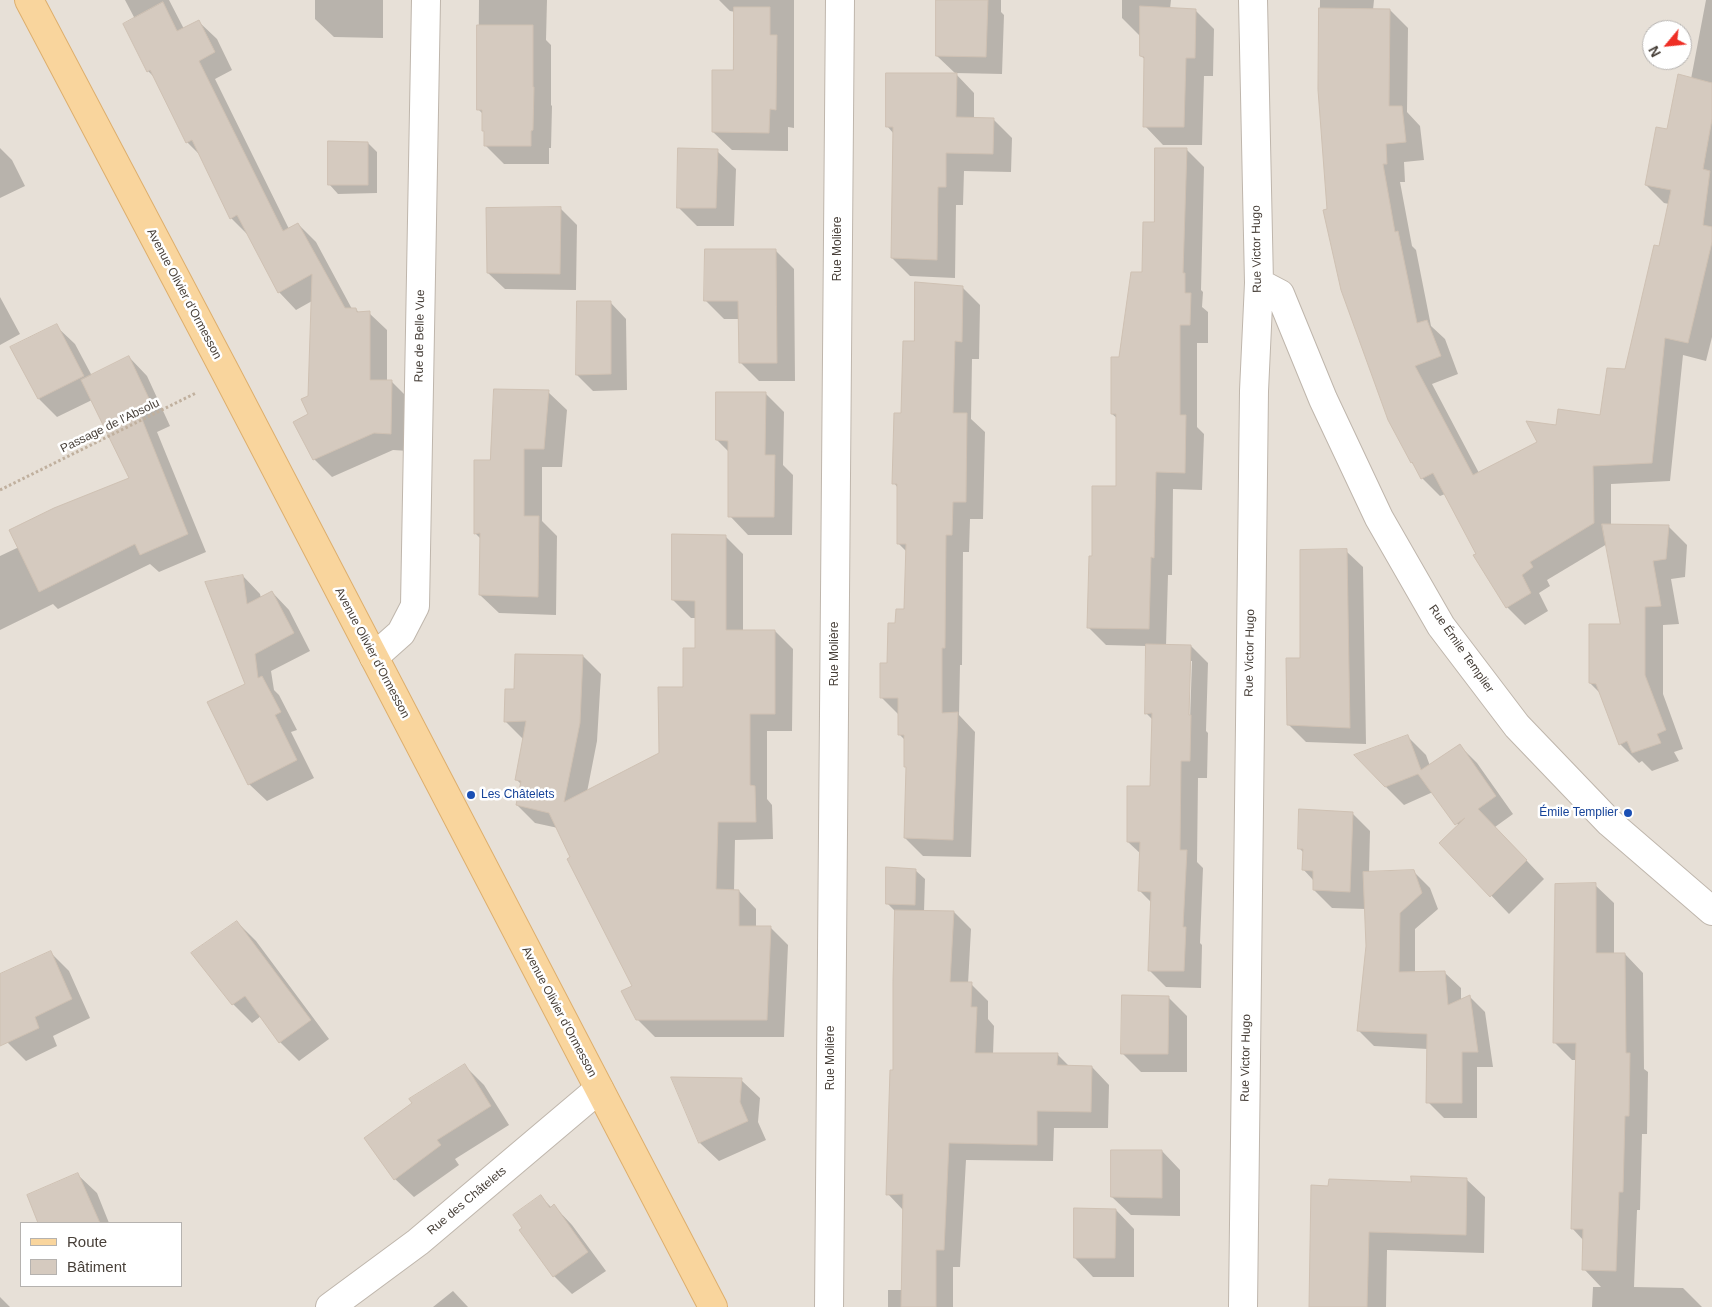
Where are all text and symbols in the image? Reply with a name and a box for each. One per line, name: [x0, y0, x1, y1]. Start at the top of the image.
north arrow: [1642, 20, 1692, 70]
text: N: [1645, 43, 1664, 60]
street label: Rue Victor Hugo: [1249, 205, 1265, 293]
street label: Rue Molière: [831, 217, 845, 281]
street label: Avenue Olivier d'Ormesson: [143, 226, 225, 362]
street label: Rue de Belle Vue: [412, 289, 428, 383]
street label: Passage de l'Absolu: [58, 396, 162, 456]
street label: Avenue Olivier d'Ormesson: [331, 585, 413, 721]
street label: Rue Émile Templier: [1425, 602, 1497, 696]
street label: Rue Victor Hugo: [1242, 609, 1258, 697]
street label: Rue Molière: [828, 622, 842, 686]
place label: Les Châtelets: [481, 788, 554, 802]
marker: Les Châtelets: [465, 789, 477, 801]
place label: Émile Templier: [1539, 806, 1618, 820]
marker: Émile Templier: [1622, 807, 1634, 819]
street label: Avenue Olivier d'Ormesson: [518, 944, 600, 1080]
street label: Rue Victor Hugo: [1238, 1014, 1254, 1102]
street label: Rue Molière: [824, 1026, 838, 1090]
street label: Rue des Châtelets: [425, 1164, 509, 1238]
legend: [20, 1222, 182, 1287]
text: Route: [67, 1233, 107, 1250]
text: Bâtiment: [67, 1258, 126, 1275]

